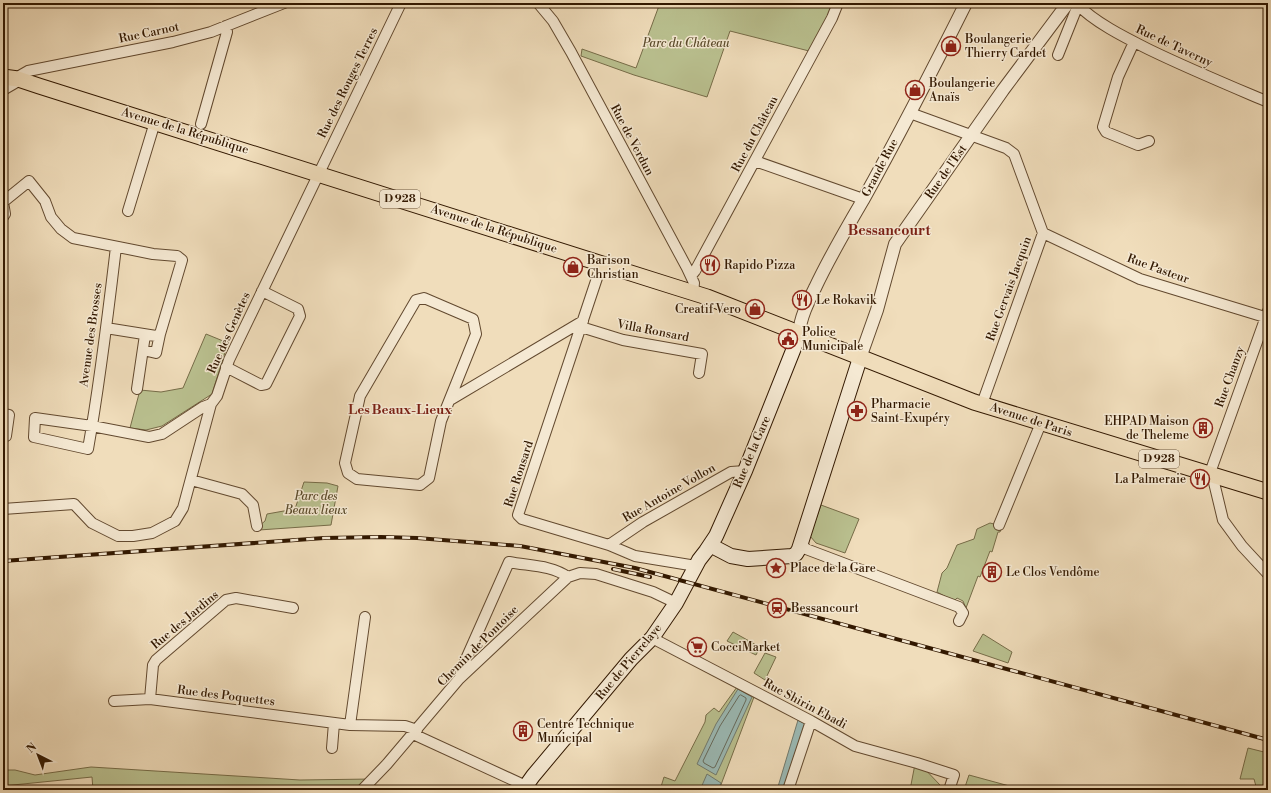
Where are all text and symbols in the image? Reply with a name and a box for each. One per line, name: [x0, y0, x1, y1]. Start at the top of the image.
street label: Rue Carnot: [117, 19, 181, 47]
street label: Rue de Taverny: [1133, 22, 1215, 70]
street label: Rue des Rouges Terres: [315, 25, 381, 141]
place label: Boulangerie Thierry Cardet: [964, 32, 1047, 61]
shop icon: Boulangerie Thierry Cardet: [940, 35, 962, 57]
park label: Parc du Château: [641, 36, 730, 51]
place label: Boulangerie Anaïs: [928, 76, 995, 105]
shop icon: Boulangerie Anaïs: [904, 79, 926, 101]
street label: Rue du Château: [729, 93, 782, 175]
street label: Rue de Verdun: [607, 102, 657, 178]
street label: Avenue de la République: [119, 104, 250, 157]
street label: Grande Rue: [858, 136, 902, 200]
street label: Rue de l'Est: [922, 141, 971, 202]
road number: D 928: [380, 190, 420, 208]
street label: Avenue de la République: [428, 201, 559, 257]
district label: Bessancourt: [848, 222, 931, 240]
street label: Rue Gervais Jacquin: [983, 235, 1035, 343]
street label: Rue Pasteur: [1125, 251, 1191, 287]
place label: Barison Christian: [586, 253, 639, 282]
restaurant icon: Rapido Pizza: [699, 254, 721, 276]
shop icon: Barison Christian: [562, 256, 584, 278]
place label: Rapido Pizza: [724, 258, 796, 273]
street label: Avenue des Brosses: [76, 282, 106, 389]
restaurant icon: Le Rokavik: [791, 289, 813, 311]
street label: Rue des Genètes: [204, 290, 254, 376]
place label: Le Rokavik: [816, 293, 877, 308]
shop icon: Creatif Vero: [744, 298, 766, 320]
place label: Creatif Vero: [675, 302, 741, 317]
street label: Villa Ronsard: [615, 316, 690, 345]
place label: Police Municipale: [802, 325, 863, 354]
public building icon: Police Municipale: [777, 328, 799, 350]
street label: Rue Chanzy: [1212, 344, 1248, 410]
place label: Pharmacie Saint-Exupéry: [871, 397, 950, 426]
street label: Avenue de Paris: [987, 399, 1074, 440]
pharmacy icon: Pharmacie Saint-Exupéry: [846, 400, 868, 422]
district label: Les Beaux-Lieux: [348, 402, 452, 418]
street label: Rue de la Gare: [730, 414, 774, 490]
place label: EHPAD Maison de Theleme: [1104, 414, 1189, 443]
building icon: EHPAD Maison de Theleme: [1192, 417, 1214, 439]
street label: Rue Ronsard: [501, 439, 537, 509]
road number: D 928: [1139, 450, 1179, 468]
street label: Rue Antoine Vollon: [620, 460, 718, 526]
restaurant icon: La Palmeraie: [1189, 468, 1211, 490]
place label: La Palmeraie: [1115, 472, 1186, 487]
park label: Parc des Beaux lieux: [284, 489, 348, 518]
place icon: Place de la Gare: [765, 557, 787, 579]
place label: Place de la Gare: [790, 561, 876, 576]
building icon: Le Clos Vendôme: [981, 561, 1003, 583]
place label: Le Clos Vendôme: [1006, 565, 1100, 580]
street label: Rue des Jardins: [148, 587, 222, 653]
station icon: Bessancourt: [766, 597, 788, 619]
place label: Bessancourt: [790, 601, 859, 616]
street label: Chemin de Pontoise: [434, 602, 522, 690]
street label: Rue de Pierrelaye: [593, 621, 665, 703]
supermarket icon: CocciMarket: [686, 636, 708, 658]
place label: CocciMarket: [711, 640, 781, 655]
street label: Rue Shirin Ebadi: [761, 676, 849, 732]
street label: Rue des Poquettes: [176, 683, 276, 709]
place label: Centre Technique Municipal: [537, 717, 634, 746]
building icon: Centre Technique Municipal: [512, 720, 534, 742]
north arrow: [18, 735, 58, 775]
text: N: [24, 740, 40, 756]

